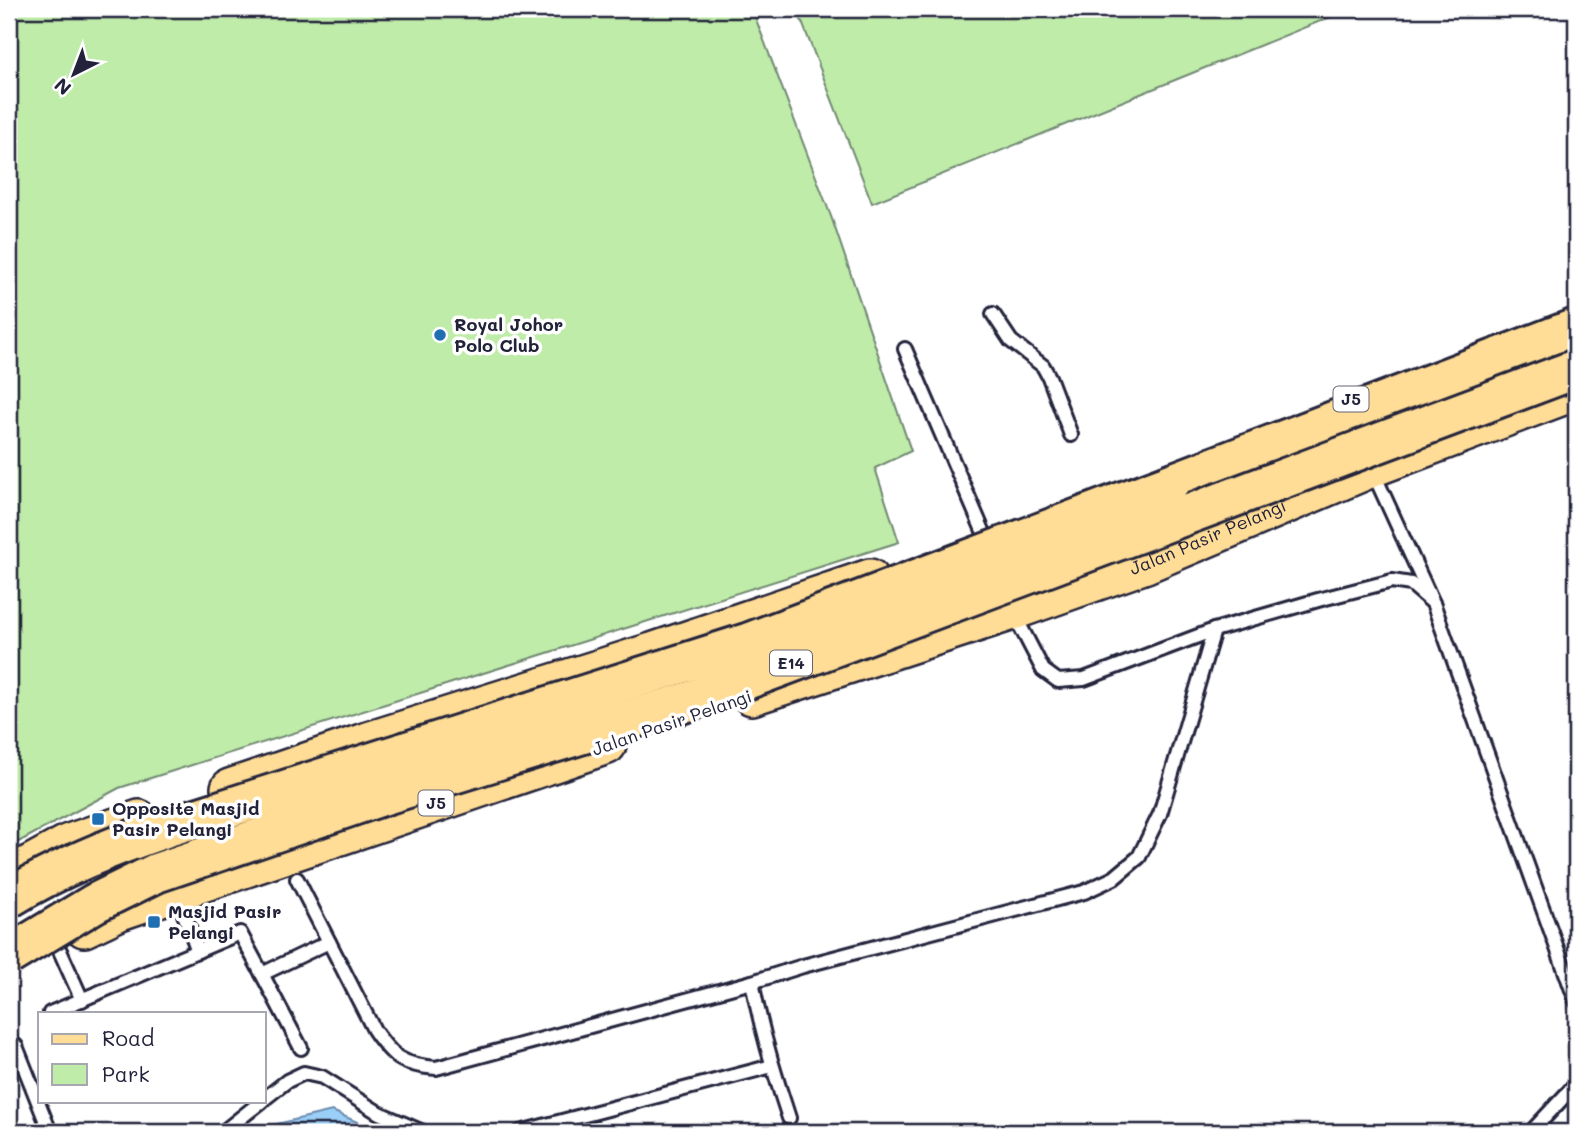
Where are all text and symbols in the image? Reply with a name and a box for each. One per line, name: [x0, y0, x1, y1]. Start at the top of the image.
north arrow: [38, 38, 108, 108]
text: N: [49, 73, 76, 101]
place label: Royal Johor Polo Club: [454, 312, 563, 357]
marker: Royal Johor Polo Club: [432, 327, 448, 343]
road number: J5: [1334, 386, 1368, 412]
street label: Jalan Pasir Pelangi: [1126, 493, 1290, 580]
road number: E14: [770, 650, 812, 676]
street label: Jalan Pasir Pelangi: [589, 683, 755, 761]
road number: J5: [418, 790, 453, 816]
place label: Opposite Masjid Pasir Pelangi: [112, 796, 260, 841]
marker: Opposite Masjid Pasir Pelangi: [90, 811, 106, 827]
place label: Masjid Pasir Pelangi: [168, 899, 281, 944]
marker: Masjid Pasir Pelangi: [146, 914, 162, 930]
legend: [38, 1012, 266, 1102]
text: Road: [102, 1024, 154, 1051]
text: Park: [102, 1060, 150, 1087]

